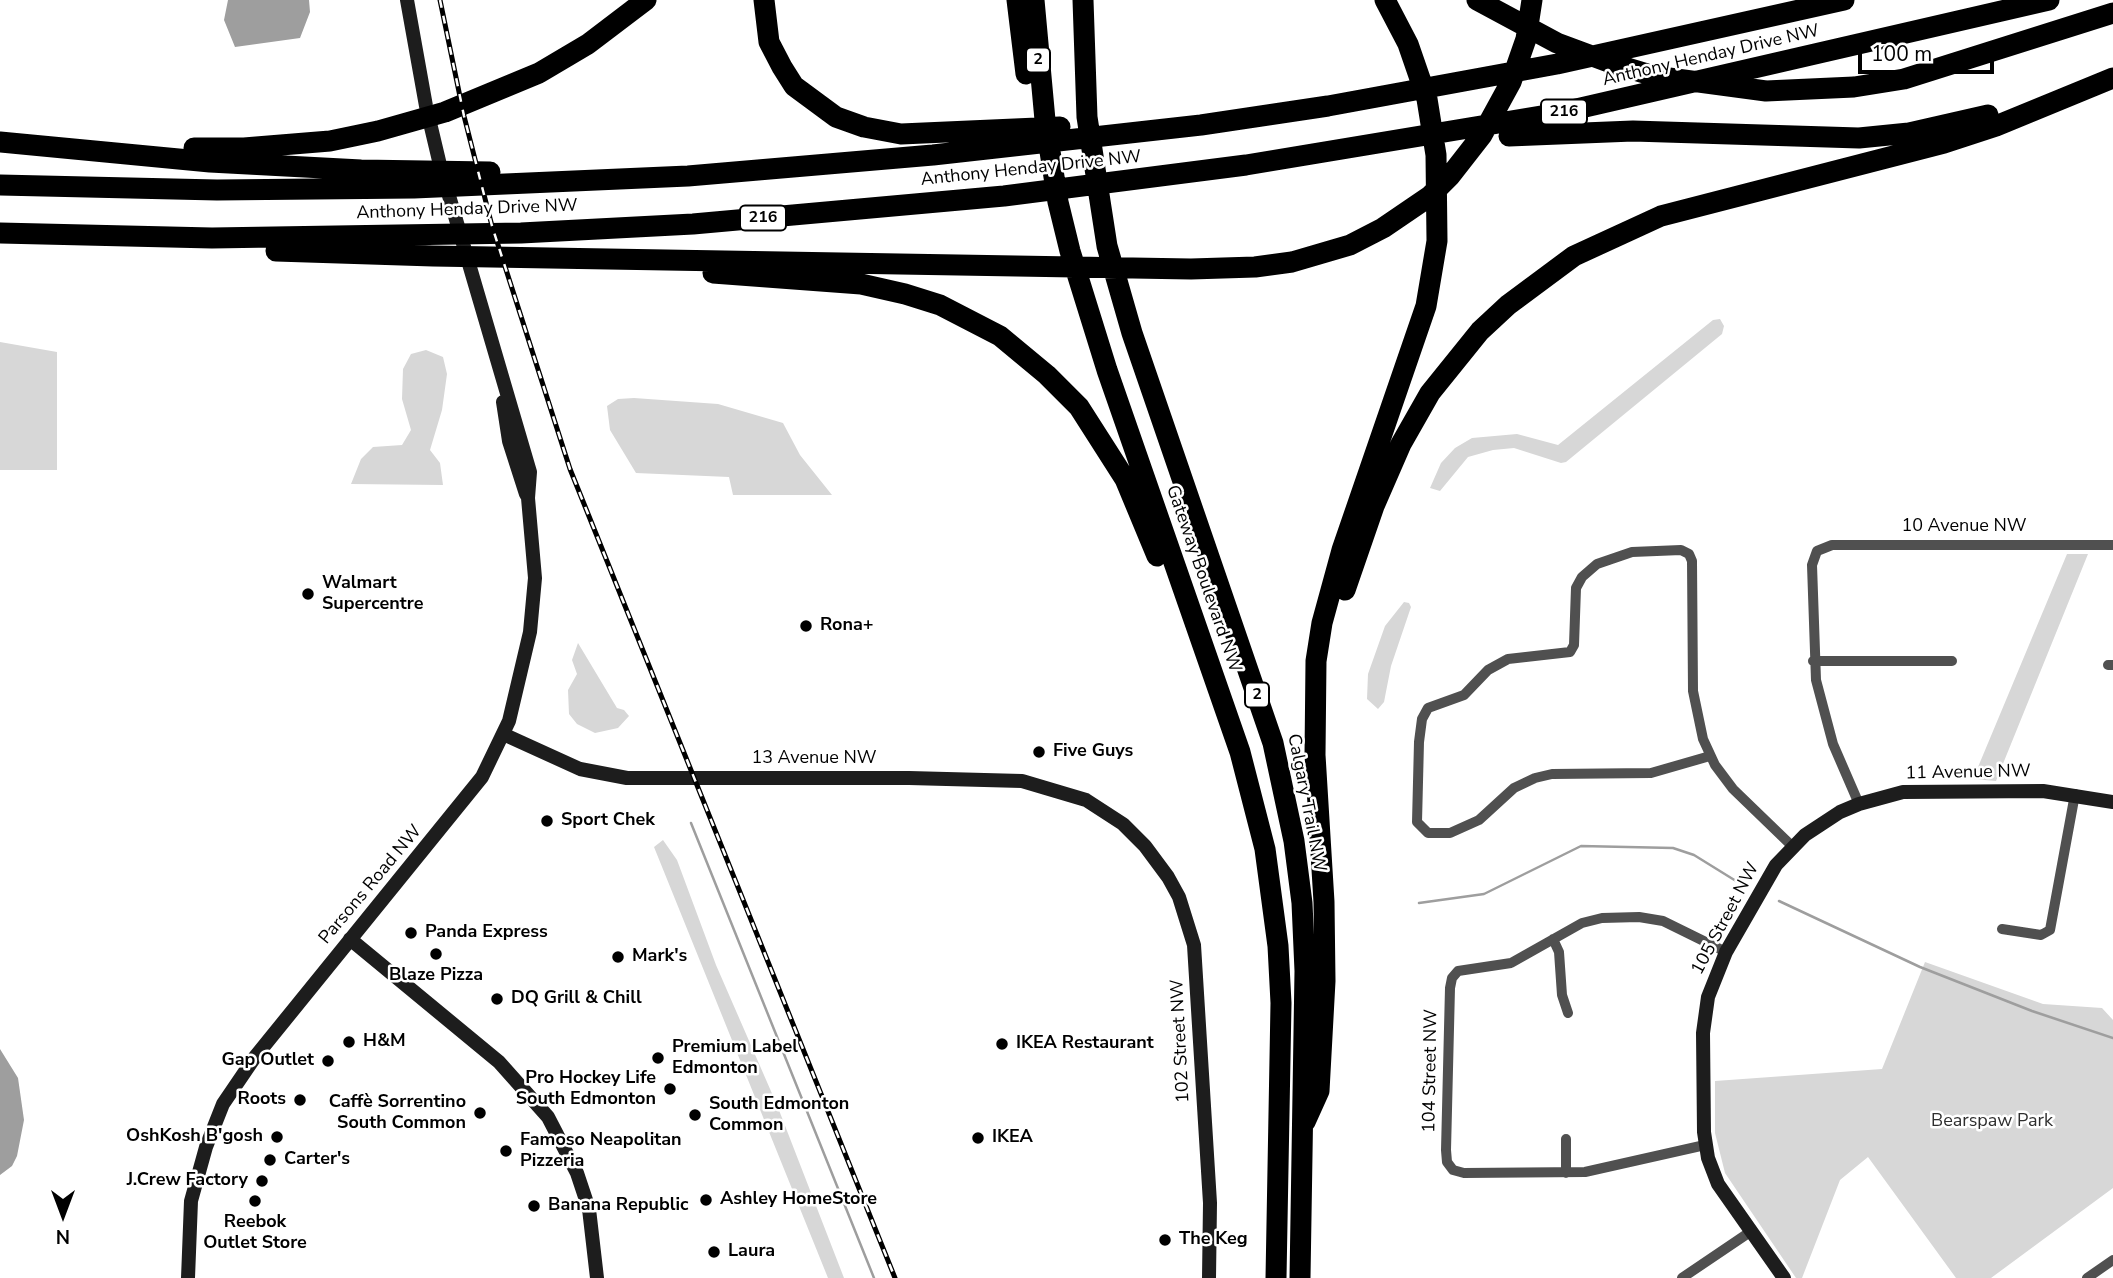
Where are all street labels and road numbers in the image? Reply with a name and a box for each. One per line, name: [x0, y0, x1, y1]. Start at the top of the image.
street label: Anthony Henday Drive NW: [1601, 21, 1821, 91]
road number: 2: [1026, 48, 1050, 72]
road number: 216: [1541, 100, 1587, 124]
street label: Anthony Henday Drive NW: [920, 147, 1142, 191]
street label: Anthony Henday Drive NW: [356, 195, 578, 225]
road number: 216: [740, 206, 786, 230]
street label: Gateway Boulevard NW: [1161, 482, 1245, 676]
street label: 10 Avenue NW: [1901, 516, 2027, 538]
road number: 2: [1245, 682, 1269, 708]
street label: Calgary Trail NW: [1282, 732, 1330, 874]
street label: 13 Avenue NW: [751, 748, 877, 770]
street label: 11 Avenue NW: [1905, 761, 2031, 785]
street label: Parsons Road NW: [315, 821, 427, 949]
street label: 105 Street NW: [1687, 859, 1765, 979]
street label: 102 Street NW: [1167, 979, 1195, 1103]
street label: 104 Street NW: [1419, 1009, 1443, 1133]

